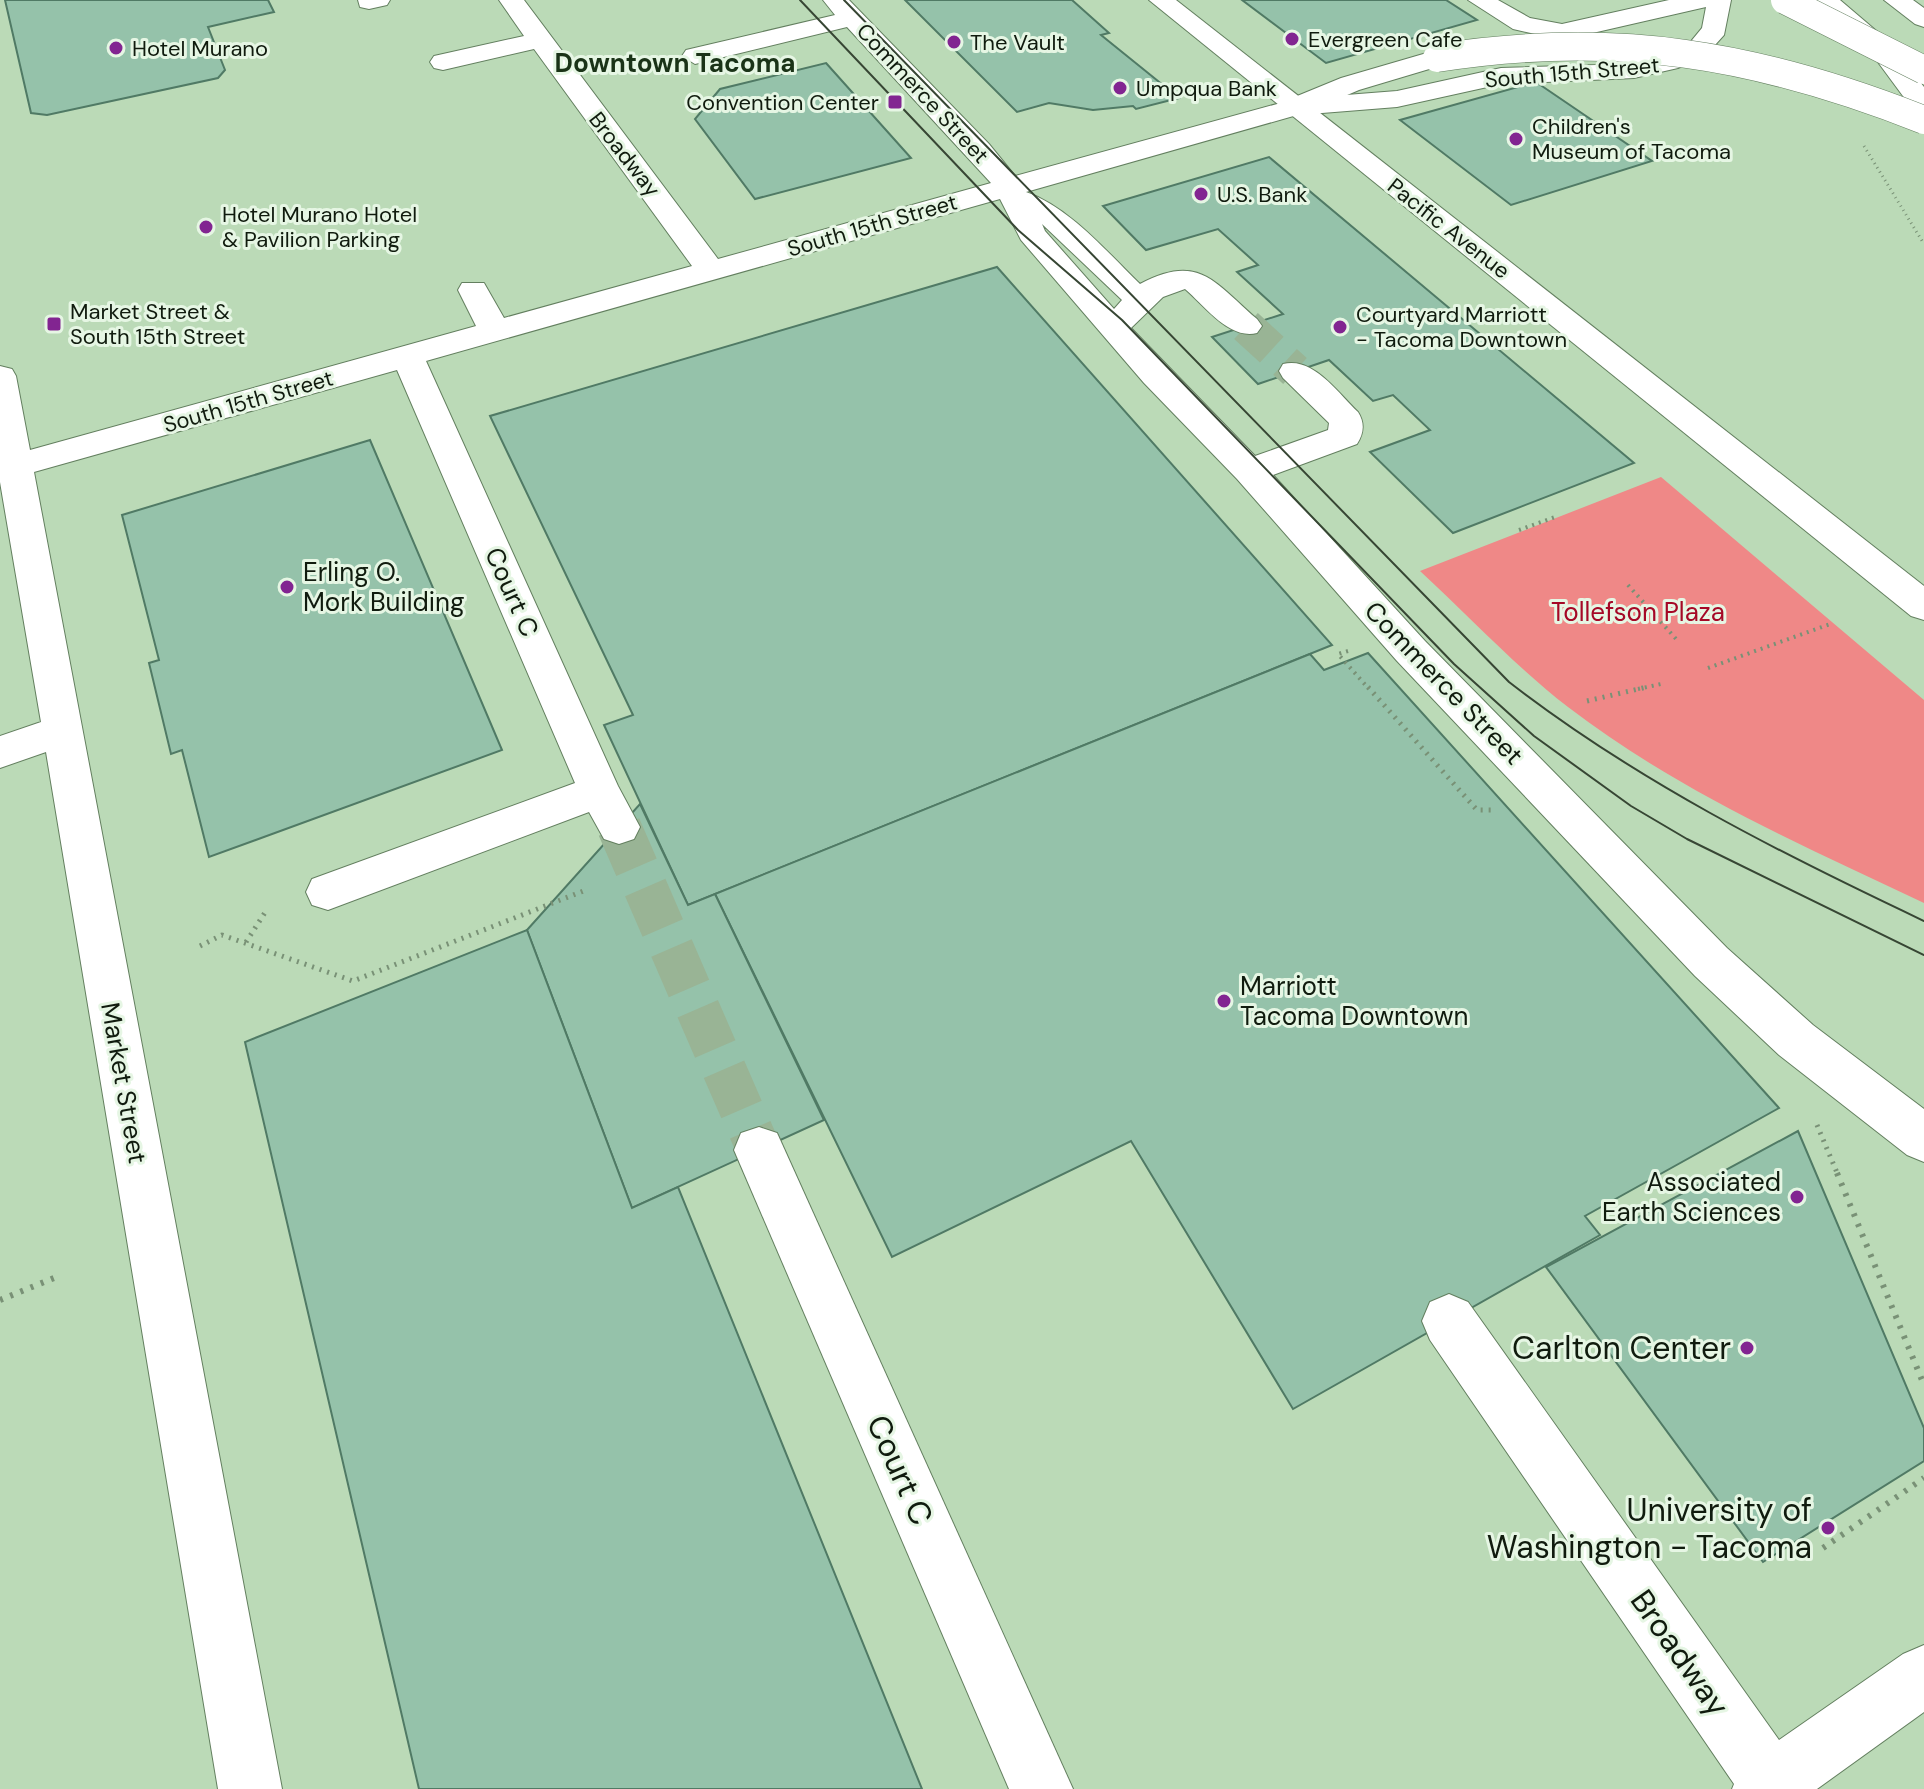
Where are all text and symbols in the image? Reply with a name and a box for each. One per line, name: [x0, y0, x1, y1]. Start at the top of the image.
street label: Commerce Street: [850, 17, 995, 170]
place label: Evergreen Cafe: [1308, 25, 1463, 54]
place label: The Vault: [970, 28, 1065, 57]
marker: Evergreen Cafe: [1283, 30, 1301, 48]
marker: The Vault: [945, 33, 963, 51]
place label: Hotel Murano: [132, 34, 268, 63]
marker: Hotel Murano: [107, 39, 125, 57]
district label: Downtown Tacoma: [555, 46, 795, 80]
street label: South 15th Street: [1483, 50, 1661, 95]
place label: Umpqua Bank: [1136, 74, 1277, 103]
marker: Umpqua Bank: [1111, 79, 1129, 97]
place label: Convention Center: [686, 88, 879, 117]
marker: Convention Center: [886, 93, 904, 111]
street label: Broadway: [582, 106, 667, 203]
place label: Children's Museum of Tacoma: [1532, 112, 1731, 166]
marker: Children's Museum of Tacoma: [1507, 130, 1525, 148]
street label: Pacific Avenue: [1382, 172, 1516, 285]
place label: U.S. Bank: [1217, 180, 1307, 209]
marker: U.S. Bank: [1192, 185, 1210, 203]
street label: South 15th Street: [784, 187, 960, 264]
place label: Hotel Murano Hotel & Pavilion Parking: [222, 200, 417, 254]
marker: Hotel Murano Hotel & Pavilion Parking: [197, 218, 215, 236]
place label: Market Street & South 15th Street: [70, 297, 245, 351]
place label: Courtyard Marriott - Tacoma Downtown: [1356, 300, 1567, 354]
marker: Market Street & South 15th Street: [45, 315, 63, 333]
marker: Courtyard Marriott - Tacoma Downtown: [1331, 318, 1349, 336]
street label: South 15th Street: [160, 363, 336, 440]
street label: Court C: [477, 542, 547, 642]
place label: Erling O. Mork Building: [303, 555, 465, 619]
marker: Erling O. Mork Building: [278, 578, 296, 596]
street label: Commerce Street: [1357, 594, 1531, 772]
park label: Tollefson Plaza: [1551, 595, 1725, 629]
place label: Marriott Tacoma Downtown: [1240, 969, 1468, 1033]
marker: Marriott Tacoma Downtown: [1215, 992, 1233, 1010]
street label: Market Street: [93, 1000, 155, 1166]
place label: Associated Earth Sciences: [1602, 1165, 1781, 1229]
marker: Associated Earth Sciences: [1788, 1188, 1806, 1206]
place label: Carlton Center: [1512, 1327, 1731, 1369]
marker: Carlton Center: [1738, 1339, 1756, 1357]
street label: Court C: [857, 1408, 943, 1532]
place label: University of Washington - Tacoma: [1487, 1489, 1812, 1568]
marker: University of Washington - Tacoma: [1819, 1519, 1837, 1537]
street label: Broadway: [1621, 1581, 1739, 1725]

